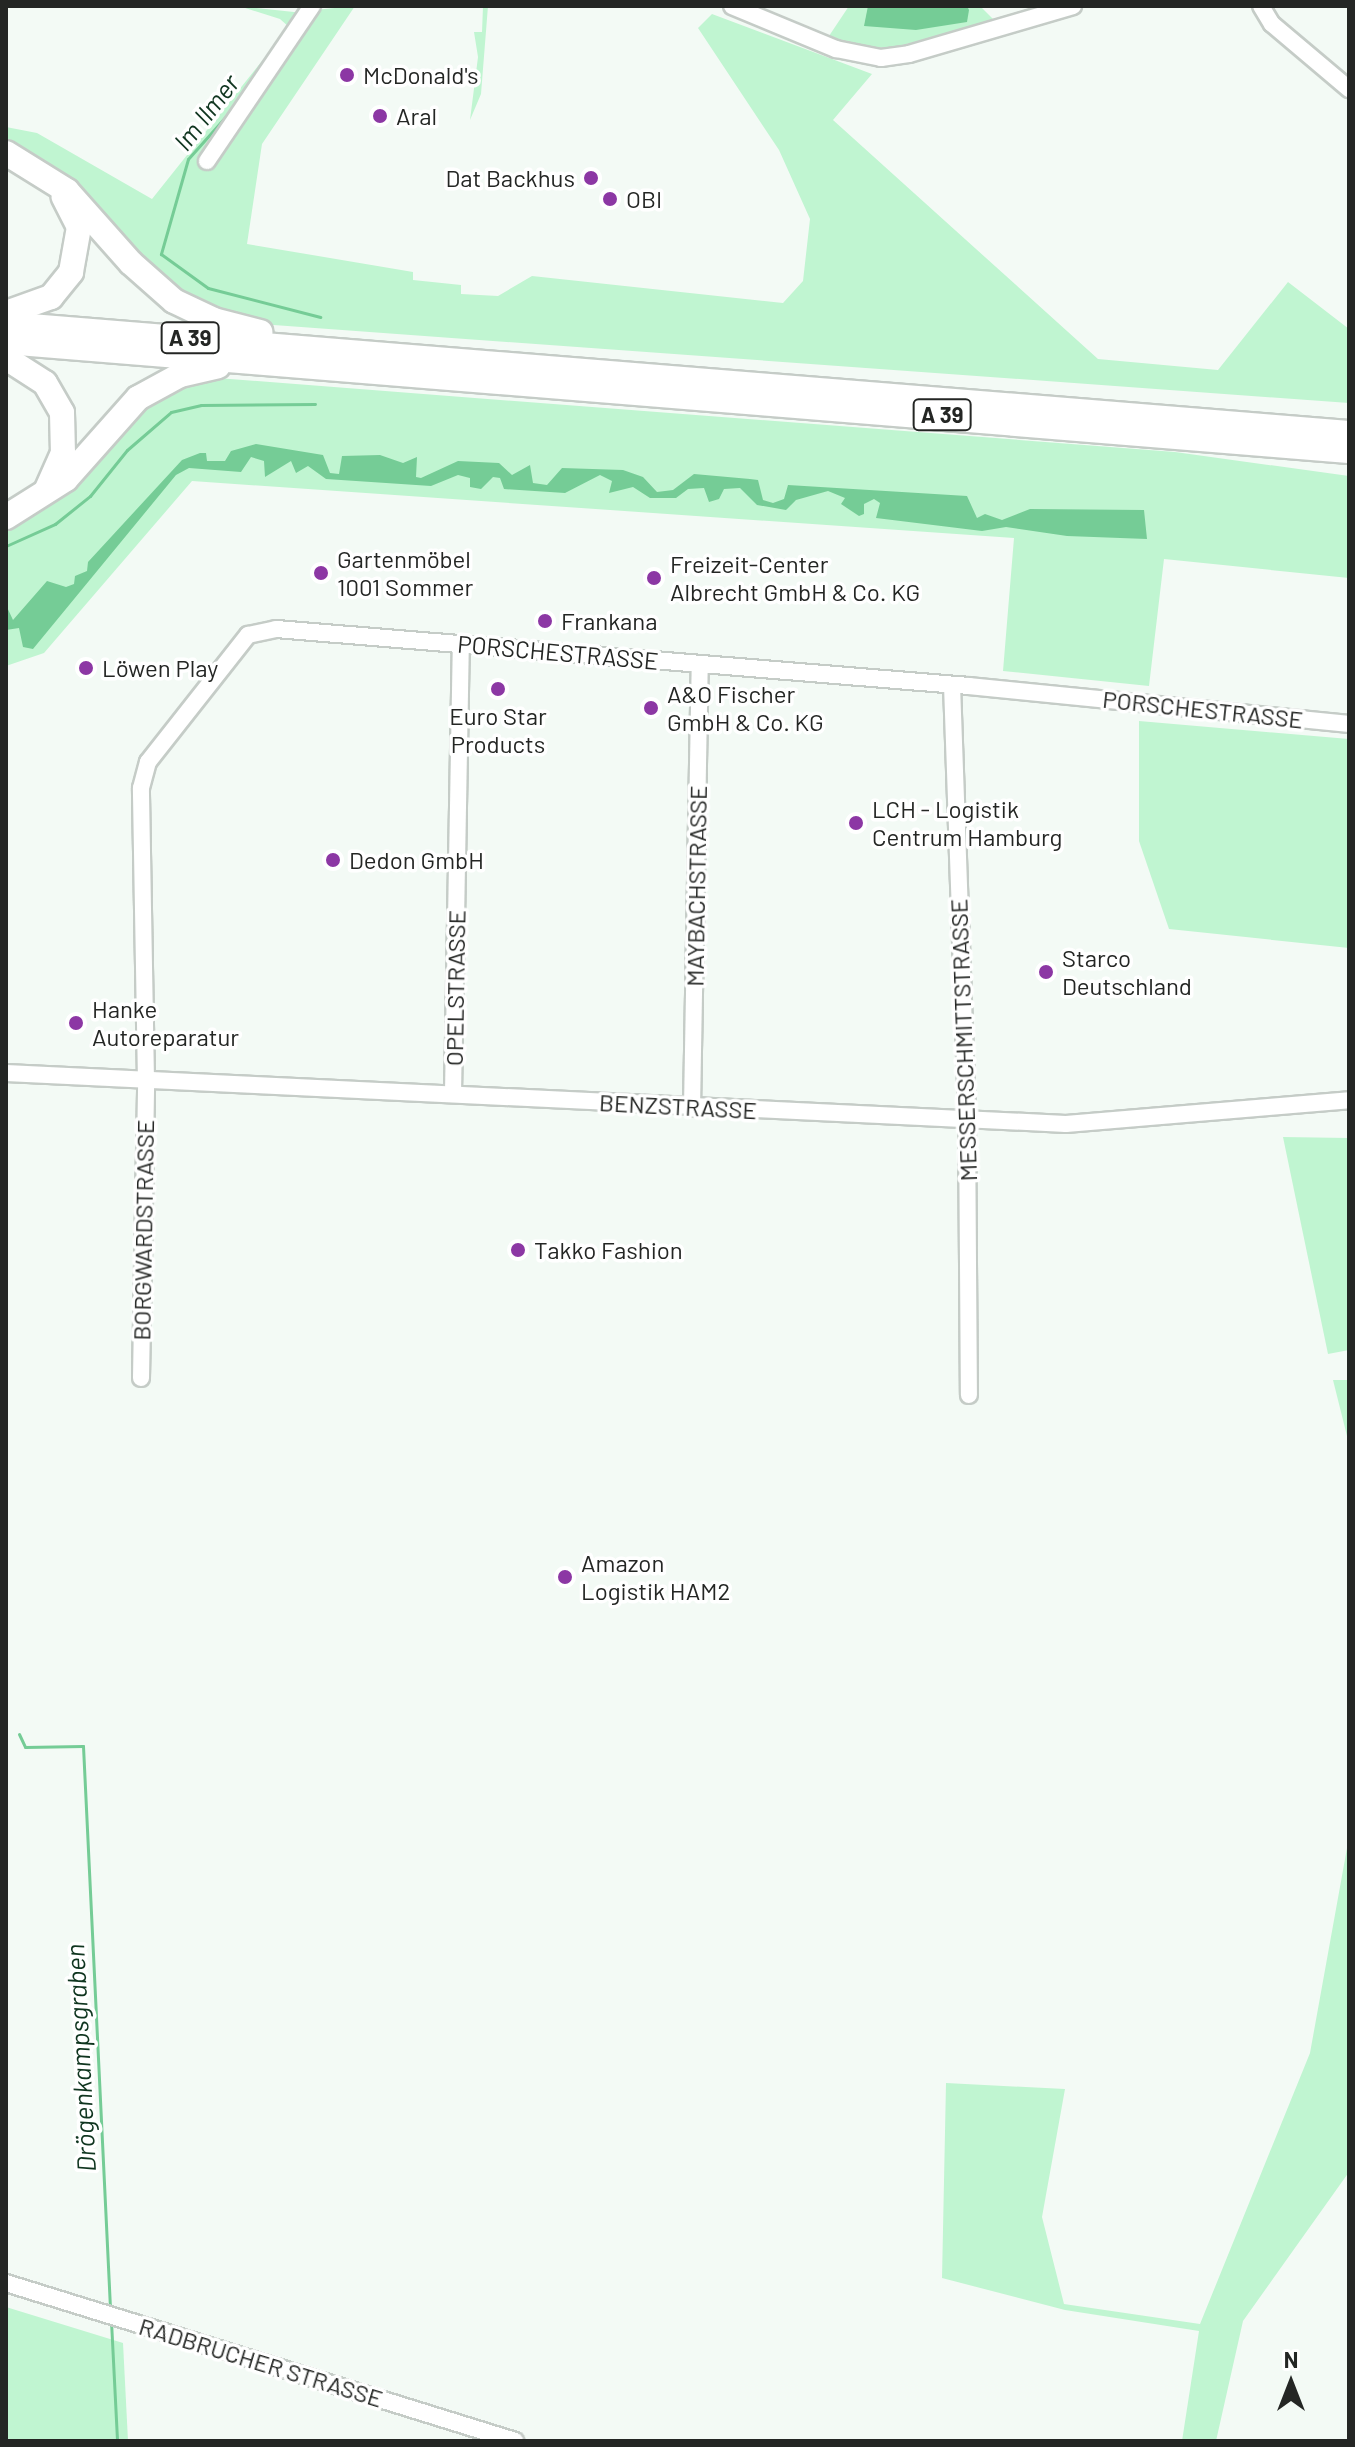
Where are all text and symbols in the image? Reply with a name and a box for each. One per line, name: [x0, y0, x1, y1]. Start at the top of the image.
place label: McDonald's: [363, 61, 478, 89]
marker: McDonald's: [338, 66, 356, 84]
water label: Im Ilmer: [167, 68, 245, 156]
place label: Aral: [396, 102, 437, 130]
marker: Aral: [371, 107, 389, 125]
place label: Dat Backhus: [446, 164, 575, 192]
marker: Dat Backhus: [582, 169, 600, 187]
place label: OBI: [626, 185, 662, 213]
marker: OBI: [601, 190, 619, 208]
road number: A 39: [160, 320, 220, 356]
road number: A 39: [912, 397, 972, 433]
place label: Gartenmöbel 1001 Sommer: [337, 545, 473, 601]
place label: Freizeit-Center Albrecht GmbH & Co. KG: [670, 550, 920, 606]
marker: Gartenmöbel 1001 Sommer: [312, 564, 330, 582]
marker: Freizeit-Center Albrecht GmbH & Co. KG: [645, 569, 663, 587]
place label: Frankana: [561, 607, 657, 635]
marker: Frankana: [536, 612, 554, 630]
street label: PORSCHESTRASSE: [456, 629, 660, 675]
place label: Löwen Play: [102, 654, 218, 682]
marker: Löwen Play: [77, 659, 95, 677]
marker: Euro Star Products: [489, 680, 507, 698]
place label: A&O Fischer GmbH & Co. KG: [667, 680, 824, 736]
street label: PORSCHESTRASSE: [1101, 684, 1305, 734]
marker: A&O Fischer GmbH & Co. KG: [642, 699, 660, 717]
place label: Euro Star Products: [449, 702, 547, 758]
street label: MAYBACHSTRASSE: [680, 785, 712, 987]
place label: LCH - Logistik Centrum Hamburg: [872, 795, 1062, 851]
marker: LCH - Logistik Centrum Hamburg: [847, 814, 865, 832]
place label: Dedon GmbH: [349, 846, 484, 874]
marker: Dedon GmbH: [324, 851, 342, 869]
street label: MESSERSCHMITTSTRASSE: [944, 898, 982, 1182]
street label: OPELSTRASSE: [439, 910, 471, 1066]
place label: Starco Deutschland: [1062, 944, 1192, 1000]
marker: Starco Deutschland: [1037, 963, 1055, 981]
place label: Hanke Autoreparatur: [92, 995, 239, 1051]
marker: Hanke Autoreparatur: [67, 1014, 85, 1032]
street label: BENZSTRASSE: [598, 1087, 758, 1125]
street label: BORGWARDSTRASSE: [127, 1119, 159, 1341]
place label: Takko Fashion: [534, 1236, 683, 1264]
marker: Takko Fashion: [509, 1241, 527, 1259]
place label: Amazon Logistik HAM2: [581, 1549, 730, 1605]
marker: Amazon Logistik HAM2: [556, 1568, 574, 1586]
water label: Drögenkampsgraben: [58, 1943, 102, 2173]
street label: RADBRUCHER STRASSE: [136, 2311, 386, 2413]
north arrow: [1251, 2343, 1331, 2423]
text: N: [1284, 2346, 1298, 2372]

